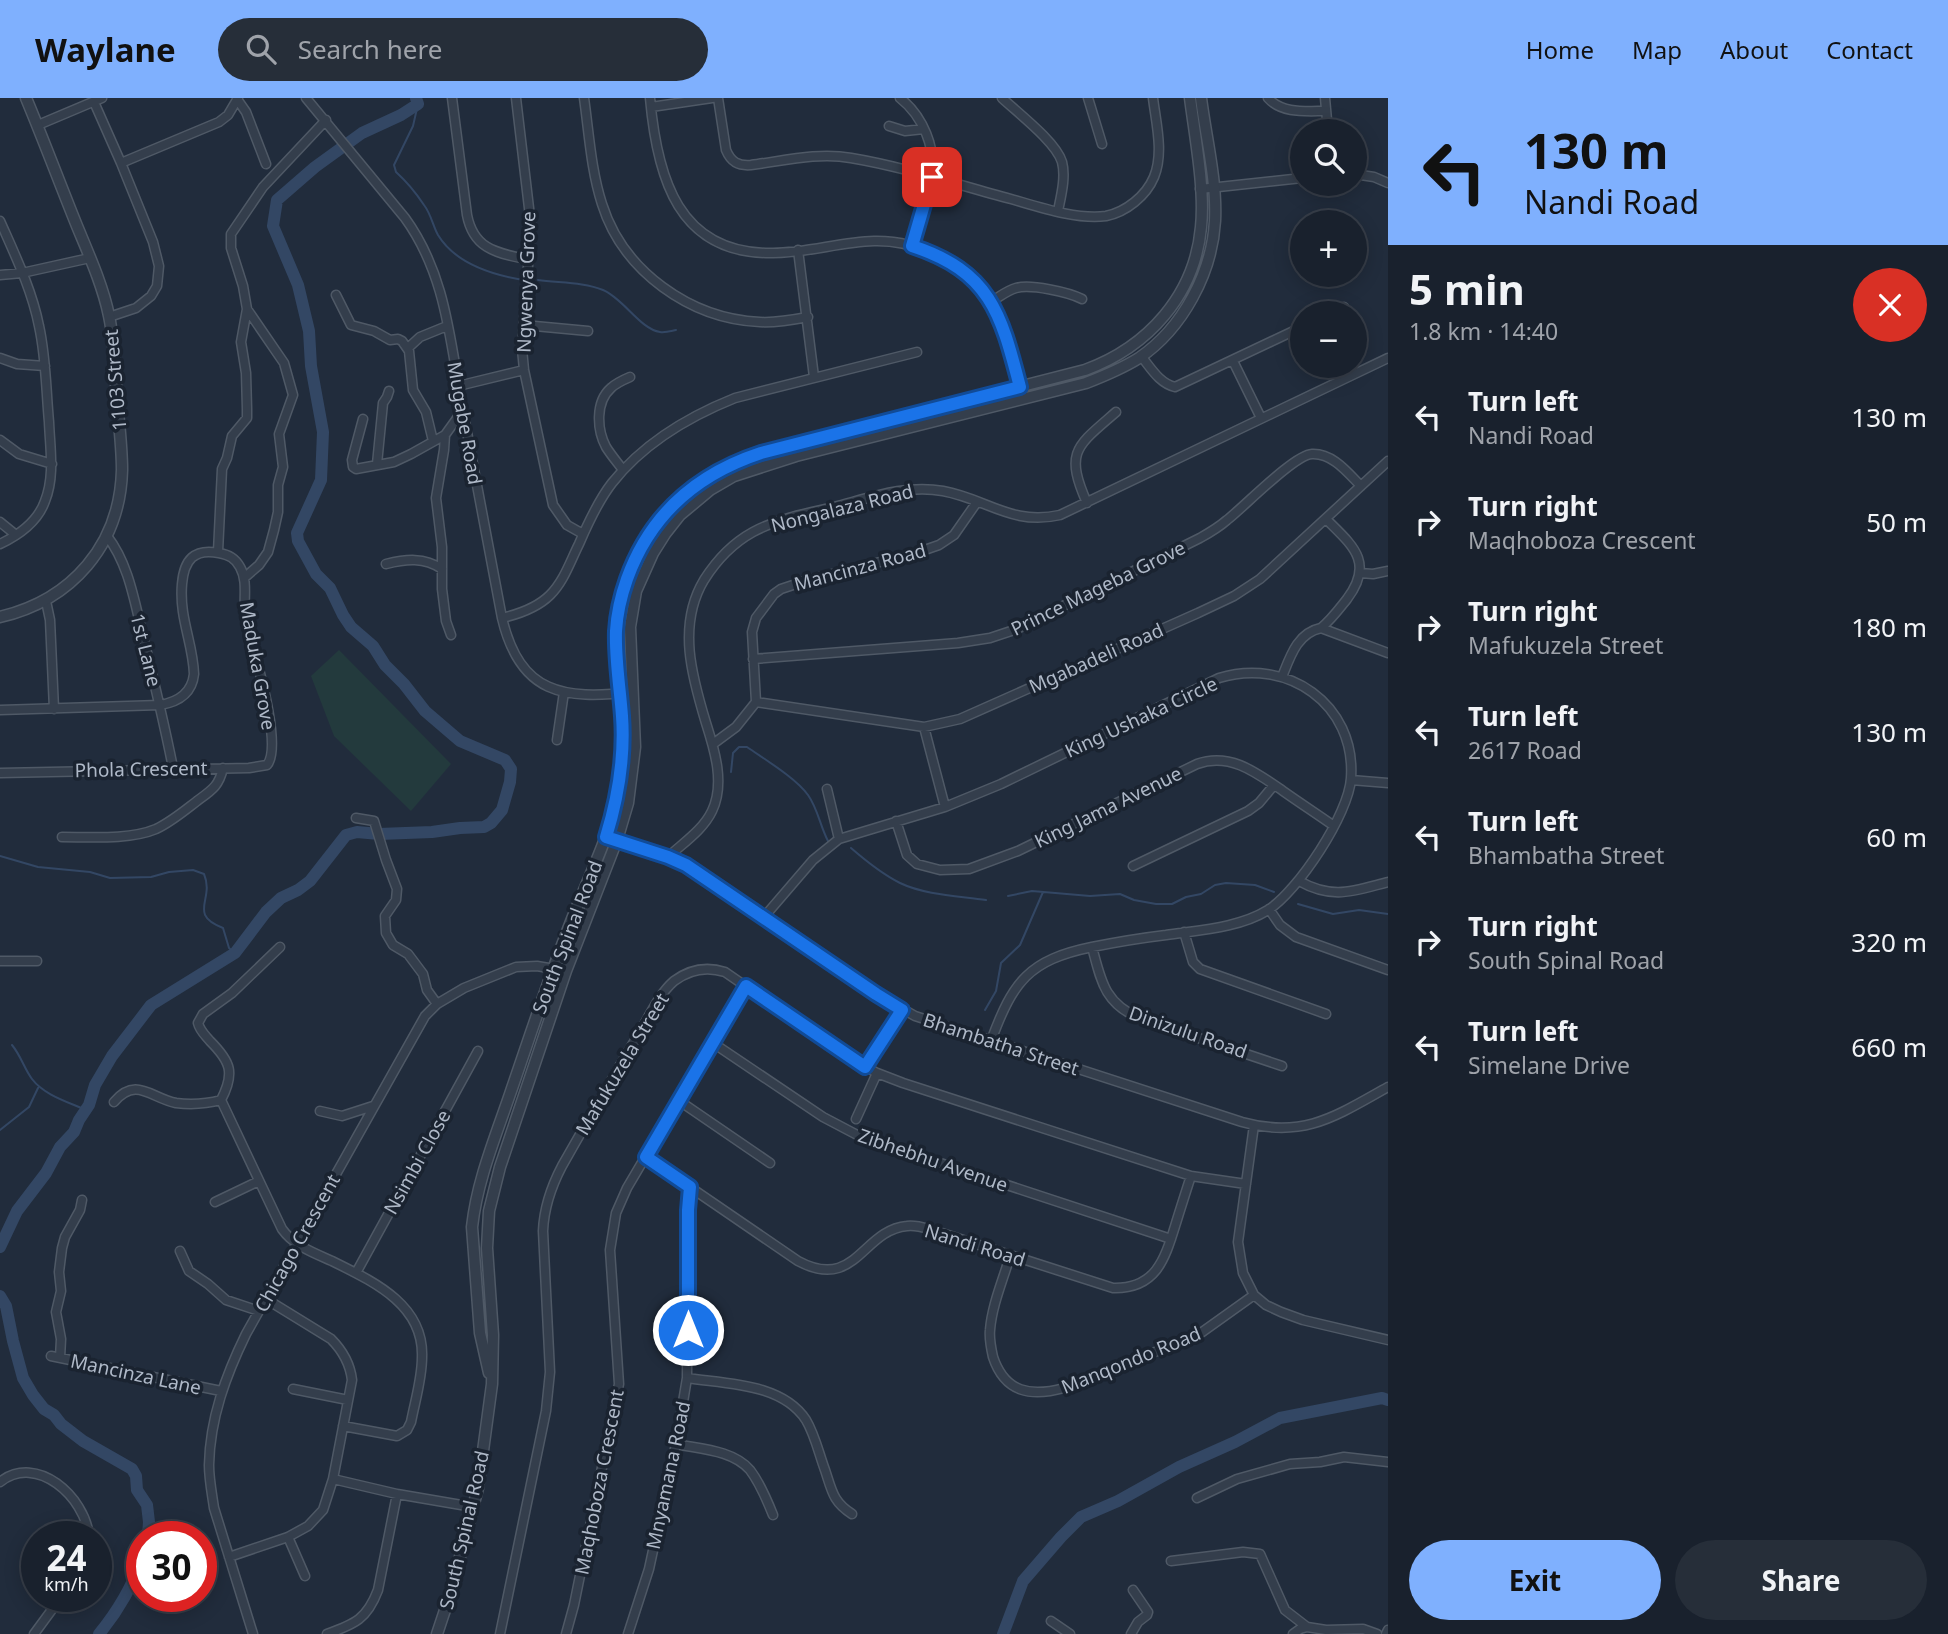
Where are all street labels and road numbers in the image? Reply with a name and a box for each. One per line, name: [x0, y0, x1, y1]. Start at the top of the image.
street label: Ngwenya Grove: [511, 211, 541, 353]
street label: 1103 Street: [98, 328, 132, 432]
street label: Mugabe Road: [441, 360, 489, 486]
street label: Nongalaza Road: [768, 478, 916, 538]
street label: Prince Mageba Grove: [1006, 534, 1190, 642]
street label: Mancinza Road: [791, 537, 929, 597]
street label: Maduka Grove: [234, 600, 282, 732]
street label: 1st Lane: [124, 611, 168, 689]
street label: Mgabadeli Road: [1025, 617, 1167, 699]
street label: King Ushaka Circle: [1061, 670, 1221, 764]
street label: Phola Crescent: [74, 755, 208, 783]
street label: King Jama Avenue: [1030, 760, 1186, 854]
street label: South Spinal Road: [526, 857, 608, 1017]
street label: Mafukuzela Street: [569, 988, 675, 1140]
street label: Dinizulu Road: [1125, 1000, 1251, 1064]
street label: Bhambatha Street: [920, 1007, 1082, 1081]
street label: Nsimbi Close: [378, 1105, 456, 1219]
street label: Zibhebhu Avenue: [855, 1122, 1011, 1198]
street label: Chicago Crescent: [248, 1169, 346, 1317]
street label: Nandi Road: [921, 1217, 1029, 1273]
street label: Manqondo Road: [1057, 1320, 1205, 1400]
street label: Mancinza Lane: [68, 1347, 204, 1401]
street label: Maqhoboza Crescent: [568, 1387, 630, 1577]
street label: Mnyamana Road: [640, 1399, 696, 1551]
street label: South Spinal Road: [433, 1448, 495, 1612]

